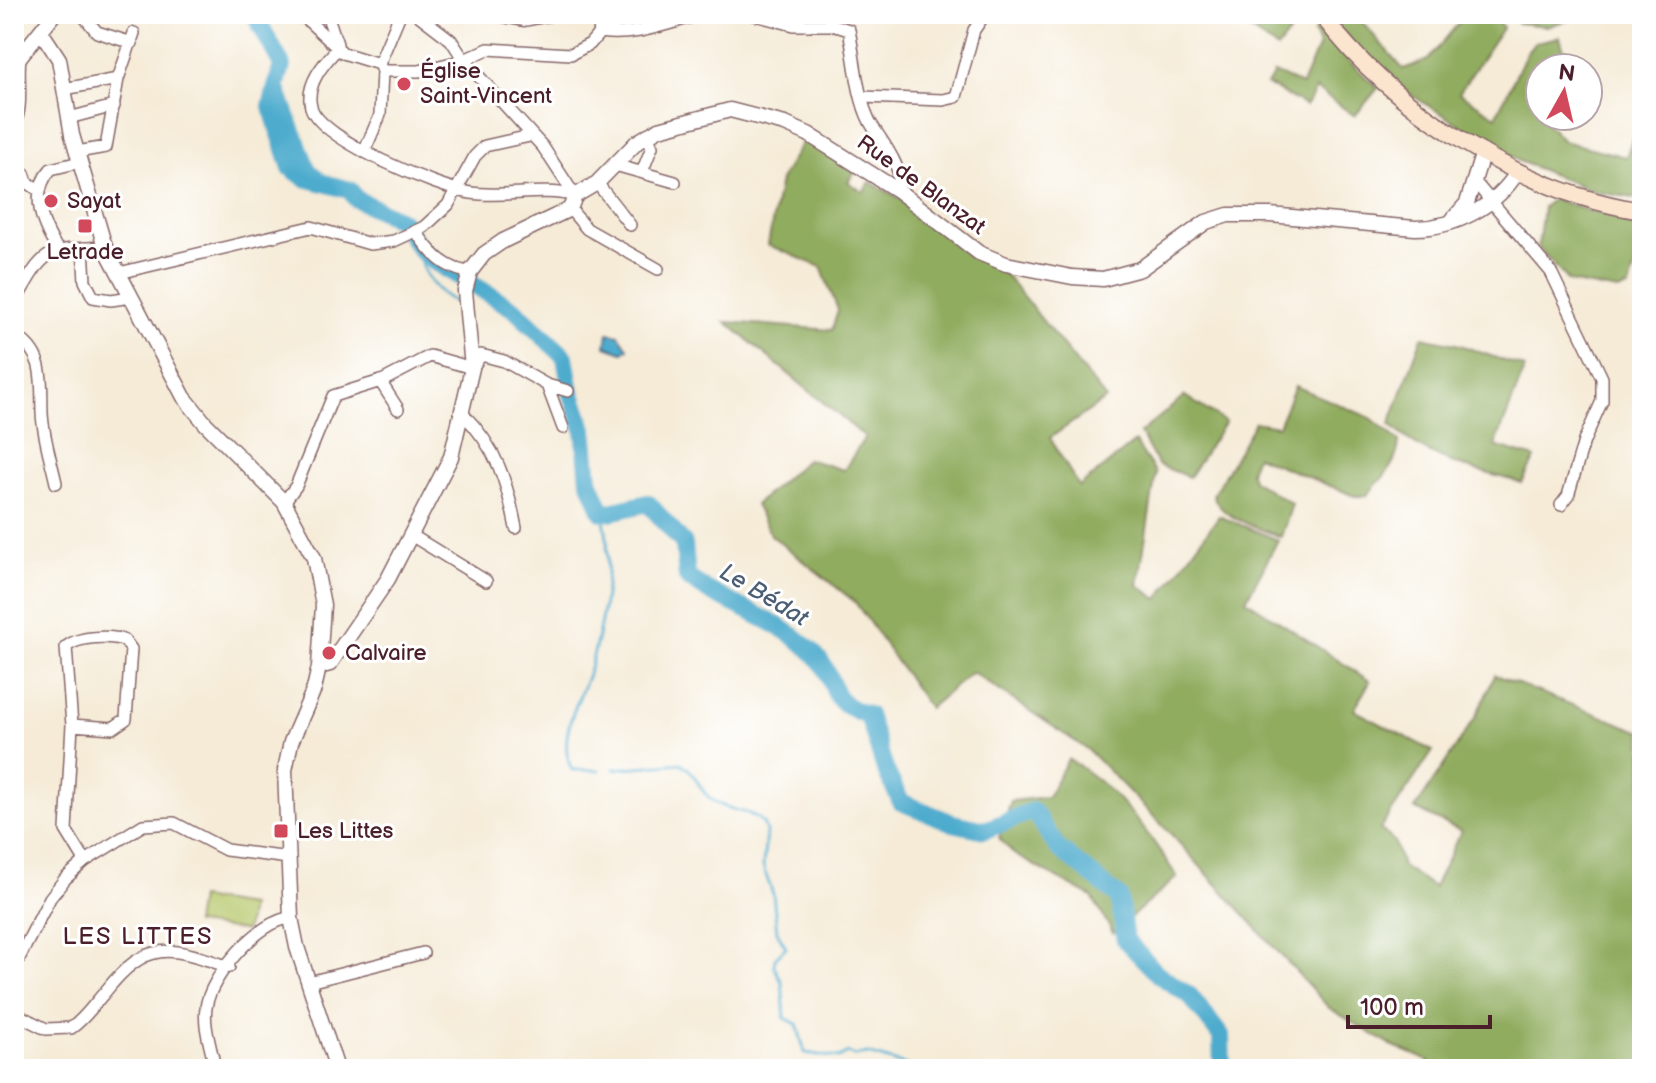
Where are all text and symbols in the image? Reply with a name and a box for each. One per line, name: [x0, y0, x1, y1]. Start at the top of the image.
north arrow: [1524, 52, 1604, 132]
place label: Église Saint-Vincent: [420, 57, 552, 110]
text: N: [1557, 59, 1577, 88]
marker: Église Saint-Vincent: [395, 75, 413, 93]
street label: Rue de Blanzat: [851, 129, 991, 241]
place label: Sayat: [67, 188, 122, 215]
marker: Sayat: [42, 192, 60, 210]
marker: Letrade: [76, 217, 94, 235]
place label: Letrade: [46, 239, 124, 266]
water label: Le Bédat: [715, 557, 814, 633]
place label: Calvaire: [345, 640, 426, 667]
marker: Calvaire: [320, 644, 338, 662]
place label: Les Littes: [297, 818, 394, 845]
marker: Les Littes: [272, 822, 290, 840]
district label: LES LITTES: [62, 922, 214, 951]
scale bar: [1348, 979, 1490, 1029]
text: 100 m: [1360, 993, 1424, 1022]

